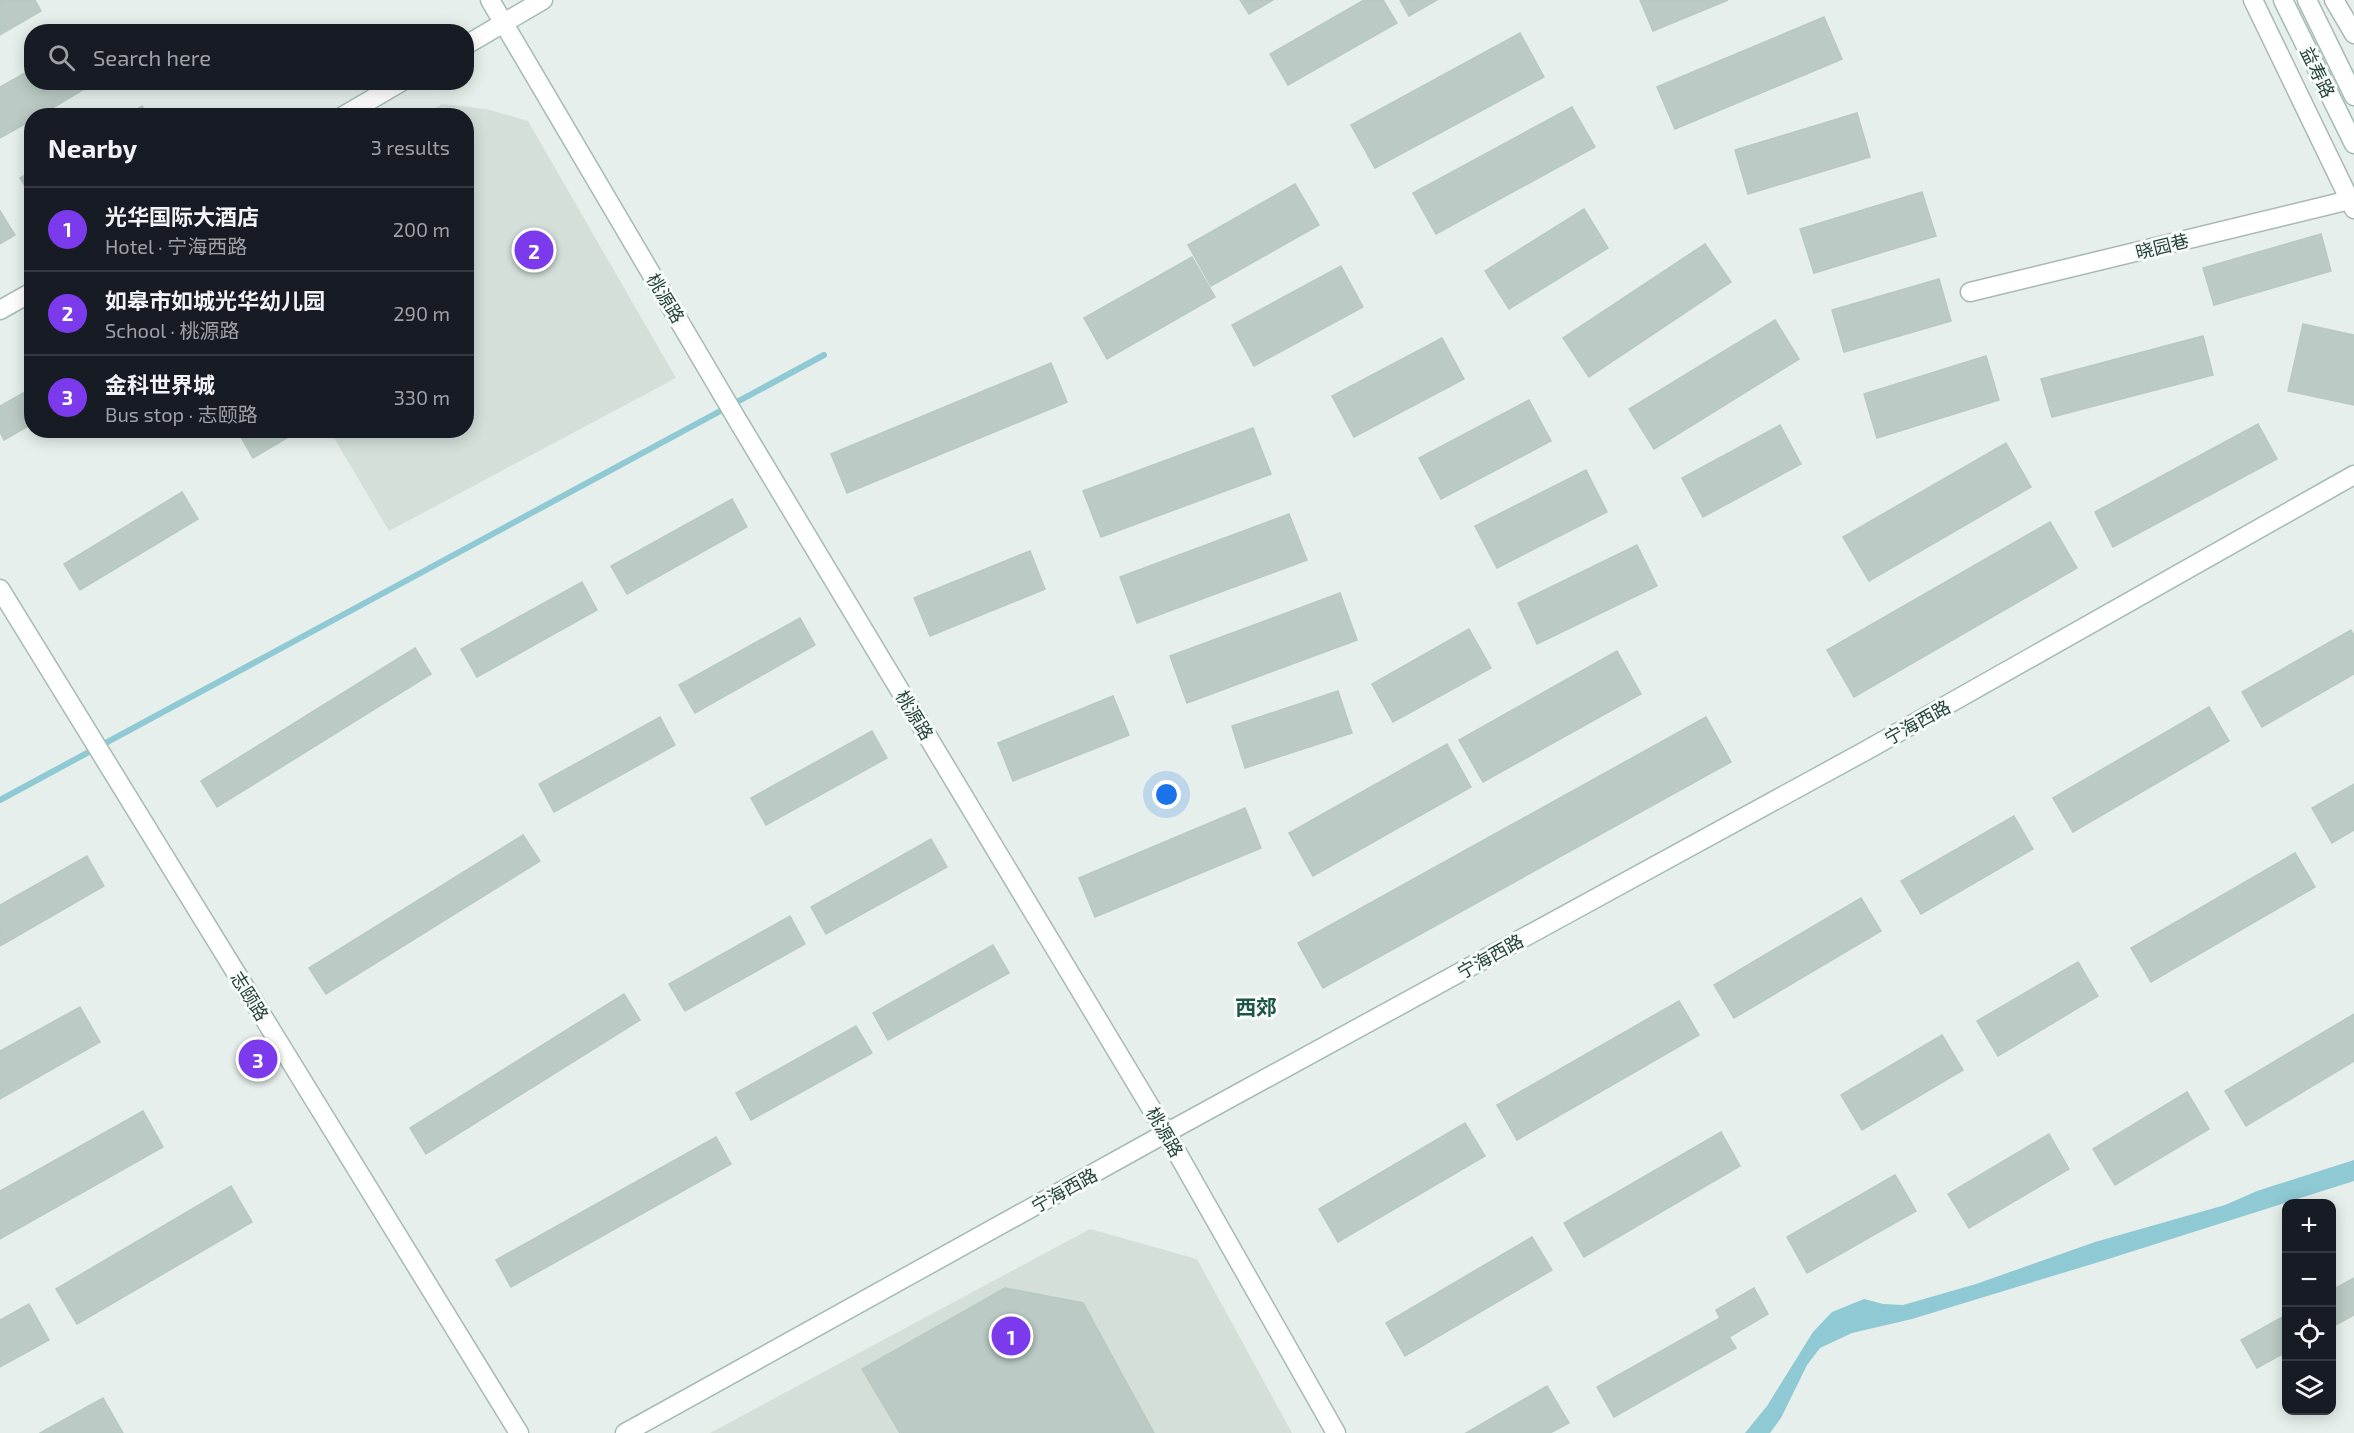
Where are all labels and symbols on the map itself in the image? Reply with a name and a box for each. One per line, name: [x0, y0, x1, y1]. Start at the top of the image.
street label: 益寿路: [2296, 43, 2340, 101]
pin: 2: [514, 228, 554, 272]
street label: 晓园巷: [2133, 229, 2191, 263]
street label: 桃源路: [643, 269, 689, 327]
street label: 桃源路: [892, 686, 938, 744]
street label: 宁海西路: [1880, 695, 1954, 749]
your location: [1152, 780, 1181, 809]
street label: 宁海西路: [1453, 929, 1527, 983]
street label: 志颐路: [226, 967, 274, 1025]
district label: 西郊: [1235, 994, 1277, 1019]
pin: 3: [238, 1036, 278, 1082]
street label: 桃源路: [1142, 1103, 1188, 1161]
street label: 宁海西路: [1027, 1163, 1101, 1217]
pin: 1: [992, 1314, 1030, 1358]

